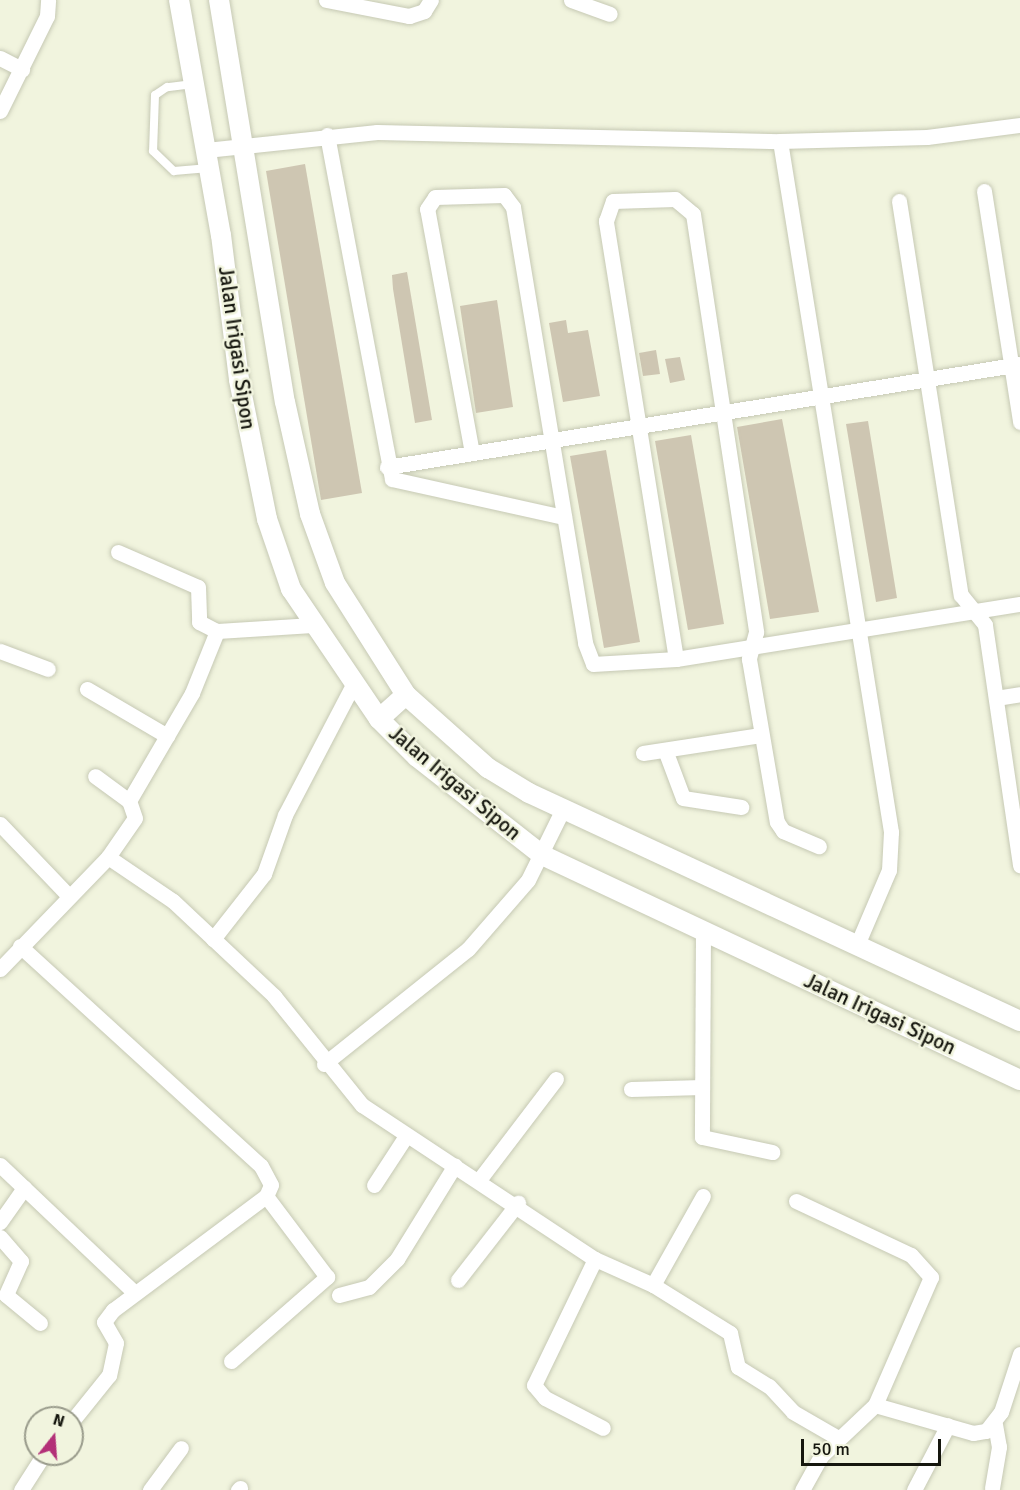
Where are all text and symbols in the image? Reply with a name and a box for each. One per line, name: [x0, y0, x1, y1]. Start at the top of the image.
street label: Jalan Irigasi Sipon: [213, 265, 261, 431]
street label: Jalan Irigasi Sipon: [384, 720, 526, 846]
street label: Jalan Irigasi Sipon: [800, 968, 960, 1060]
north arrow: [24, 1406, 84, 1466]
text: N: [50, 1410, 67, 1432]
scale bar: [804, 1427, 944, 1465]
text: 50 m: [812, 1438, 850, 1460]

